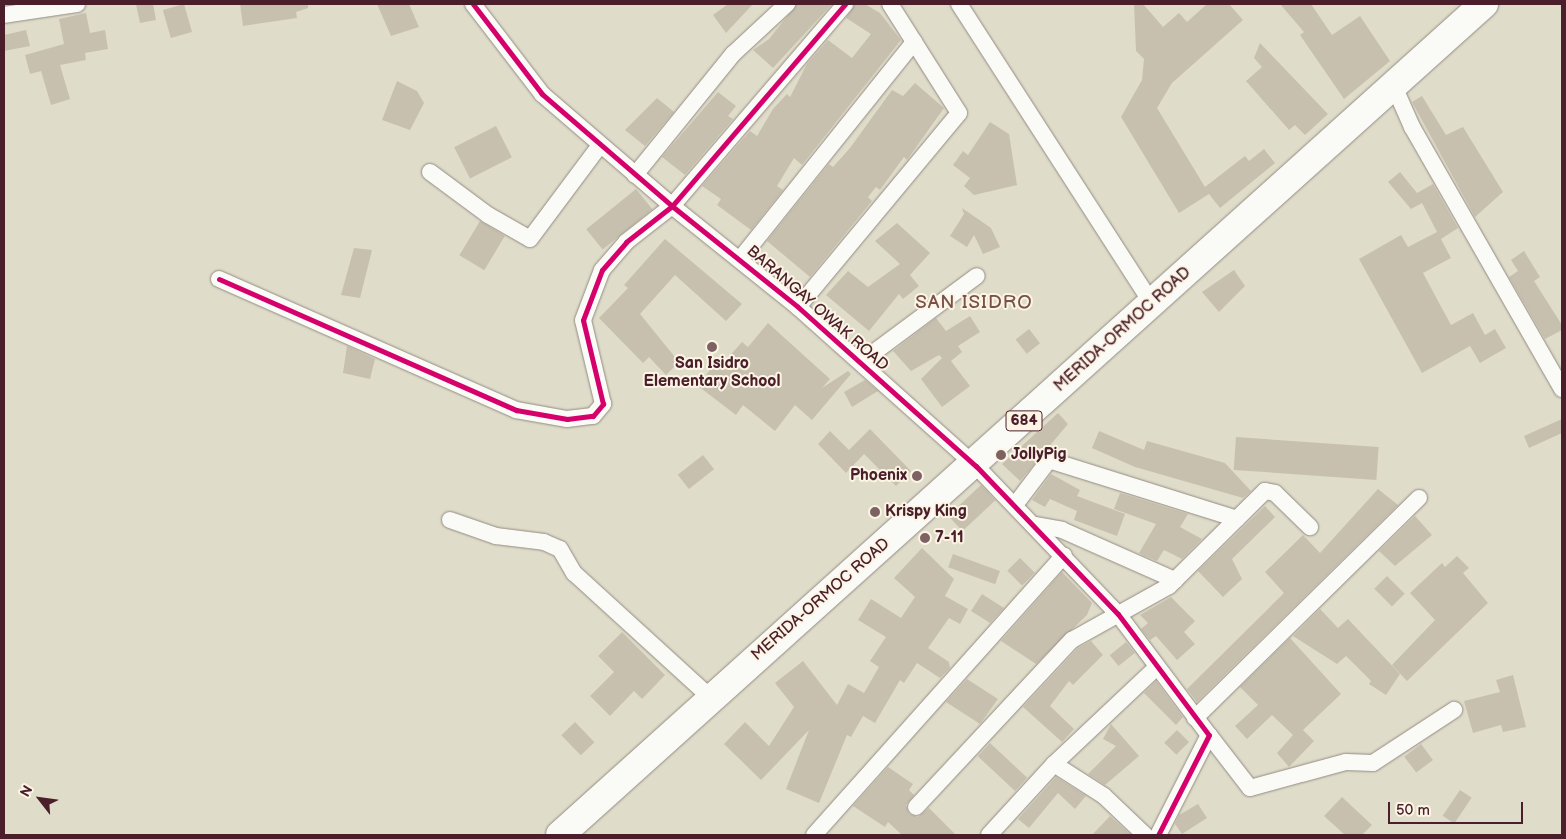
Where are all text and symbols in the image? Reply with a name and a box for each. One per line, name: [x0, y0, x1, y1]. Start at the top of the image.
street label: BARANGAY OWAK ROAD: [742, 242, 892, 376]
street label: MERIDA-ORMOC ROAD: [1051, 264, 1195, 396]
district label: SAN ISIDRO: [914, 292, 1034, 314]
marker: San Isidro Elementary School: [706, 341, 718, 353]
place label: San Isidro Elementary School: [643, 354, 781, 392]
road number: 684: [1005, 408, 1043, 434]
place label: JollyPig: [1011, 445, 1066, 465]
marker: JollyPig: [995, 449, 1007, 461]
place label: Phoenix: [850, 466, 907, 486]
marker: Phoenix: [911, 470, 923, 482]
place label: Krispy King: [885, 502, 967, 522]
marker: Krispy King: [869, 506, 881, 518]
place label: 7-11: [935, 528, 964, 548]
marker: 7-11: [919, 532, 931, 544]
street label: MERIDA-ORMOC ROAD: [748, 535, 894, 665]
north arrow: [15, 774, 65, 824]
text: N: [17, 782, 37, 800]
scale bar: [1391, 792, 1526, 824]
text: 50 m: [1396, 801, 1430, 820]

